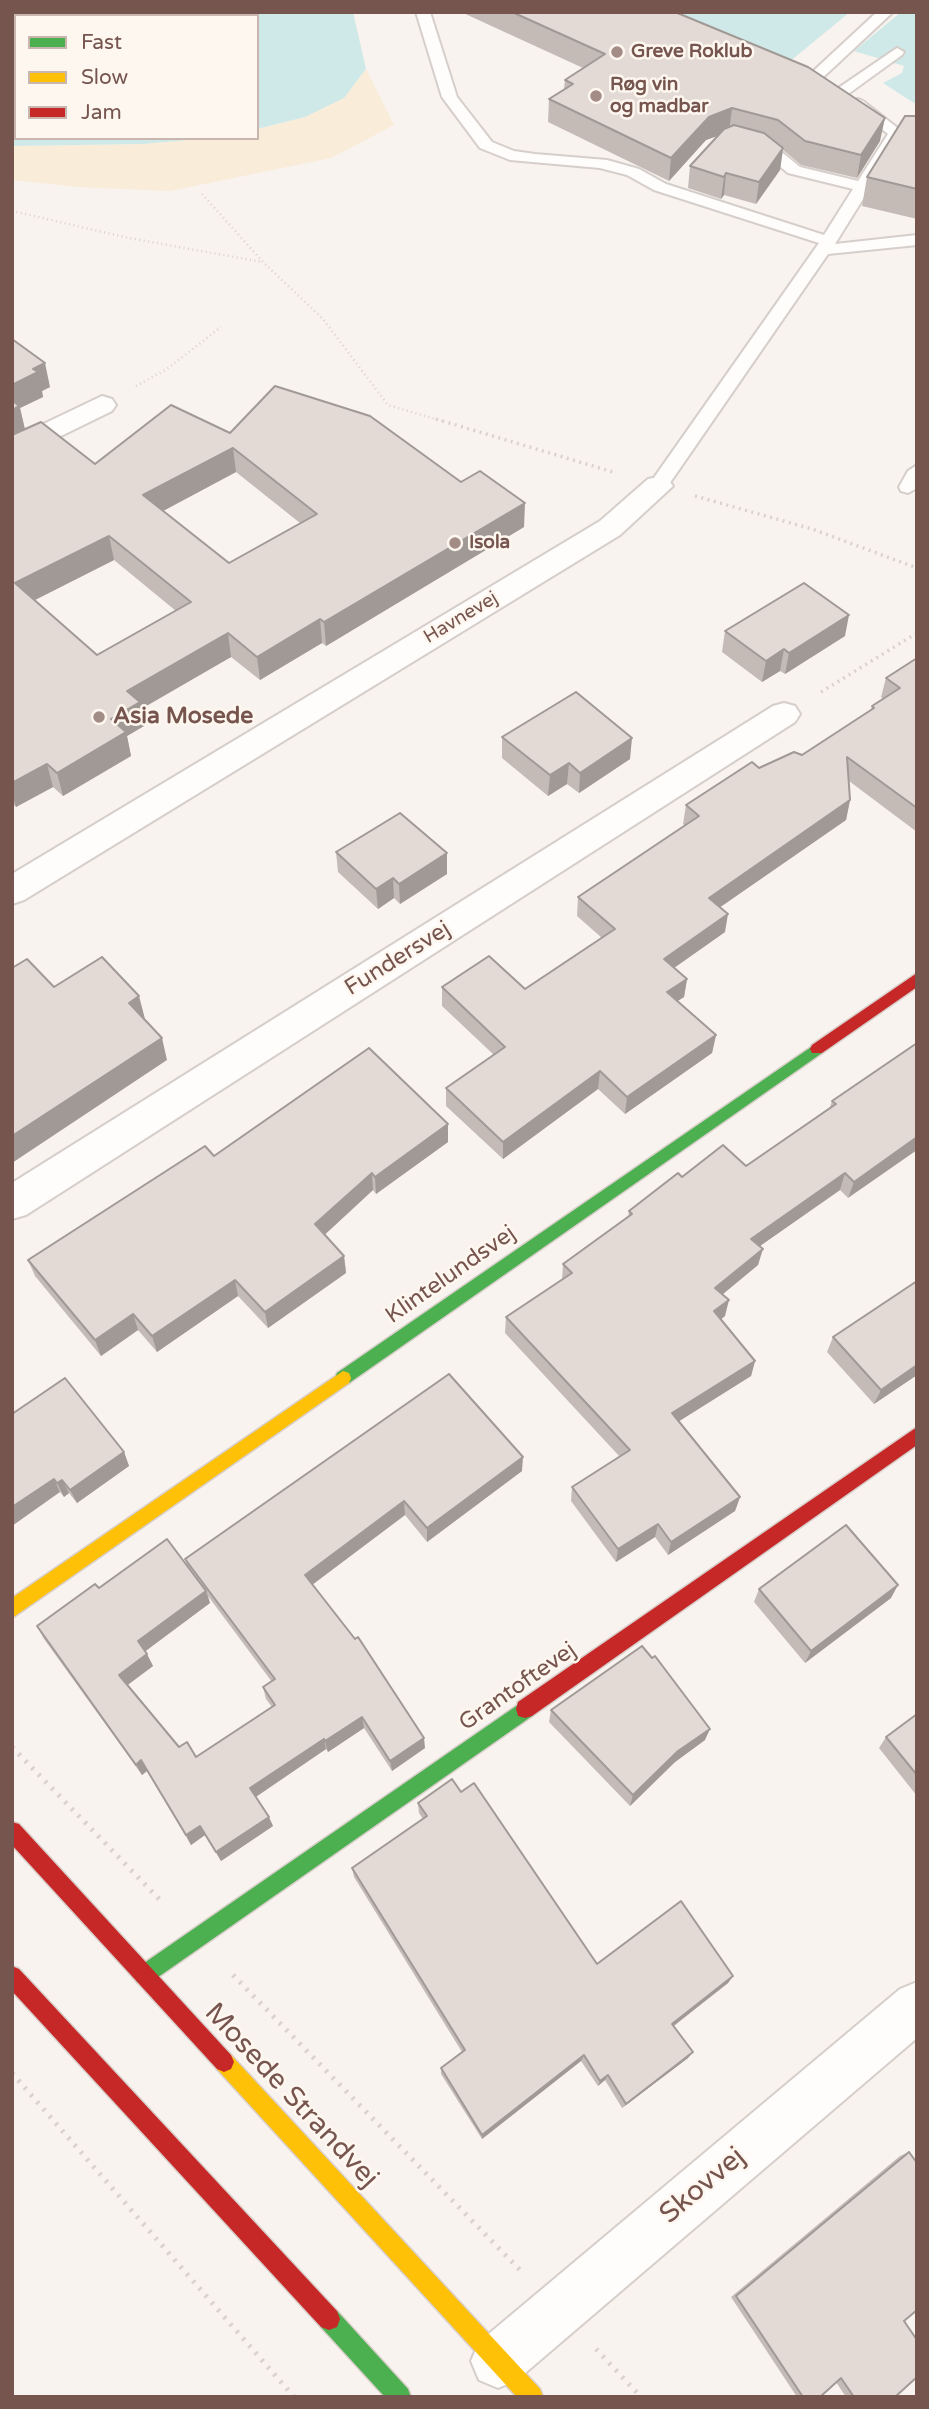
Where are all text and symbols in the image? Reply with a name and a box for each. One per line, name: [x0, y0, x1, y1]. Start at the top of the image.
legend: [14, 14, 259, 140]
text: Fast: [81, 30, 122, 55]
place label: Greve Roklub: [631, 41, 752, 63]
marker: Greve Roklub: [609, 44, 625, 60]
text: Slow: [81, 65, 128, 90]
place label: Røg vin og madbar: [610, 74, 709, 118]
marker: Røg vin og madbar: [588, 88, 604, 104]
text: Jam: [81, 100, 122, 125]
place label: Isola: [469, 532, 510, 554]
marker: Isola: [447, 535, 463, 551]
street label: Havnevej: [420, 587, 502, 649]
place label: Asia Mosede: [113, 703, 253, 731]
marker: Asia Mosede: [91, 709, 107, 725]
street label: Fundersvej: [340, 916, 456, 1002]
street label: Klintelundsvej: [381, 1220, 521, 1330]
street label: Grantoftevej: [454, 1637, 582, 1737]
street label: Mosede Strandvej: [197, 1997, 385, 2195]
street label: Skovvej: [653, 2141, 753, 2231]

